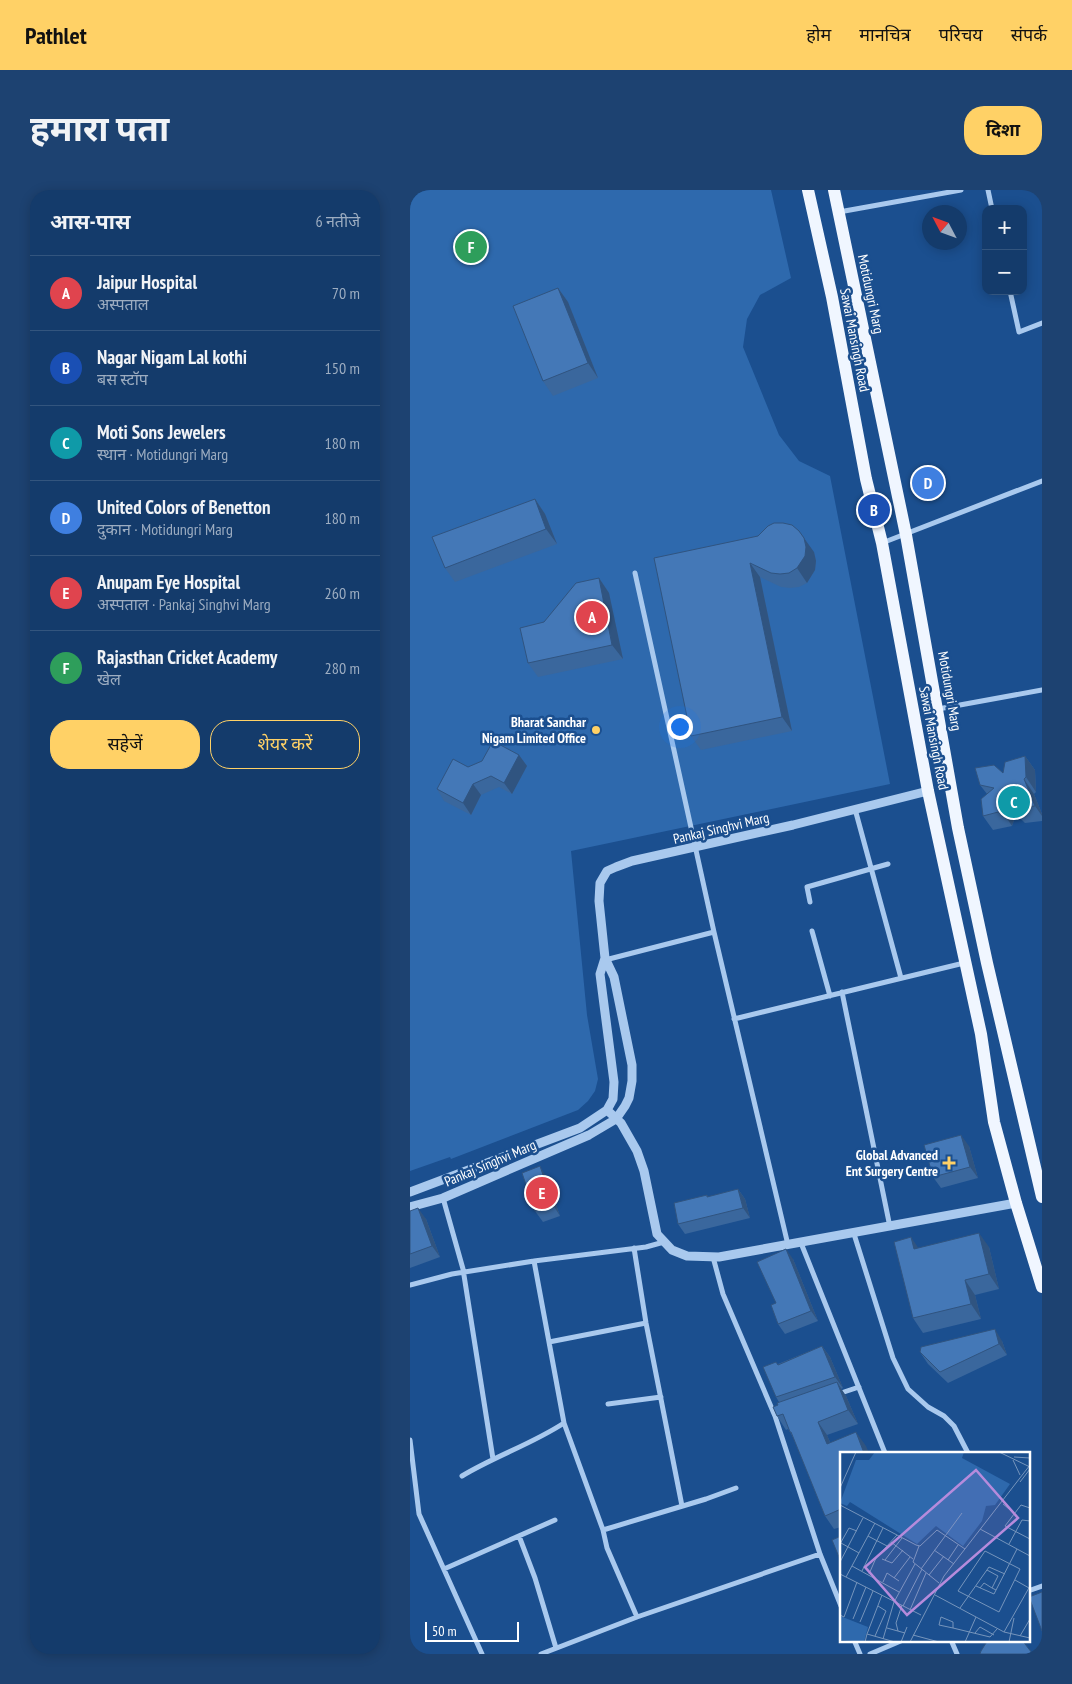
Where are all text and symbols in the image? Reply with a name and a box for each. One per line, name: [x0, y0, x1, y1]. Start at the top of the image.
text: Pathlet: [25, 20, 87, 51]
text: होम: [806, 23, 831, 46]
text: मानचित्र: [859, 23, 911, 46]
text: परिचय: [939, 23, 983, 46]
text: संपर्क: [1011, 23, 1047, 46]
text: हमारा पता: [30, 105, 169, 151]
button: दिशा: [964, 106, 1042, 155]
north arrow: [922, 205, 967, 250]
map controls: [982, 205, 1027, 295]
button: +: [982, 205, 1027, 250]
text: आस-पास: [50, 208, 130, 235]
text: 6 नतीजे: [315, 211, 360, 231]
pin: F: [455, 228, 487, 266]
button: −: [982, 250, 1027, 295]
street label: Motidungri Marg: [854, 253, 888, 335]
text: Jaipur Hospital: [97, 270, 197, 294]
text: A: [62, 283, 70, 303]
text: 70 m: [332, 283, 360, 303]
street label: Sawai Mansingh Road: [836, 287, 874, 393]
text: अस्पताल: [97, 294, 149, 314]
text: Nagar Nigam Lal kothi: [97, 345, 247, 369]
text: B: [62, 358, 70, 378]
text: 150 m: [325, 358, 360, 378]
text: बस स्टॉप: [97, 369, 148, 389]
text: Moti Sons Jewelers: [97, 420, 226, 444]
text: C: [62, 433, 70, 453]
text: 180 m: [325, 433, 360, 453]
text: स्थान · Motidungri Marg: [97, 444, 228, 464]
pin: D: [912, 464, 944, 502]
pin: B: [858, 491, 890, 529]
text: United Colors of Benetton: [97, 495, 270, 519]
text: D: [62, 508, 70, 528]
text: 180 m: [325, 508, 360, 528]
text: दुकान · Motidungri Marg: [97, 519, 233, 539]
text: Anupam Eye Hospital: [97, 570, 240, 594]
text: E: [63, 583, 69, 603]
text: 260 m: [325, 583, 360, 603]
text: अस्पताल · Pankaj Singhvi Marg: [97, 594, 271, 614]
pin: A: [576, 598, 608, 636]
text: Rajasthan Cricket Academy: [97, 645, 277, 669]
street label: Motidungri Marg: [934, 650, 966, 732]
text: F: [63, 658, 69, 678]
text: 280 m: [325, 658, 360, 678]
text: खेल: [97, 669, 121, 689]
street label: Sawai Mansingh Road: [915, 685, 953, 791]
place label: Bharat Sanchar Nigam Limited Office: [482, 713, 587, 747]
your location: [667, 714, 693, 740]
button: सहेजें: [50, 720, 200, 769]
button: शेयर करें: [210, 720, 360, 769]
marker: Bharat Sanchar Nigam Limited Office: [590, 724, 602, 736]
pin: C: [998, 783, 1030, 821]
street label: Pankaj Singhvi Marg: [671, 808, 771, 848]
street label: Pankaj Singhvi Marg: [441, 1136, 539, 1190]
place label: Global Advanced Ent Surgery Centre: [846, 1146, 938, 1180]
marker: Global Advanced Ent Surgery Centre: [942, 1156, 956, 1170]
pin: E: [526, 1174, 558, 1212]
inset map: [840, 1452, 1030, 1642]
scale bar: [425, 1619, 519, 1642]
text: 50 m: [432, 1622, 457, 1640]

